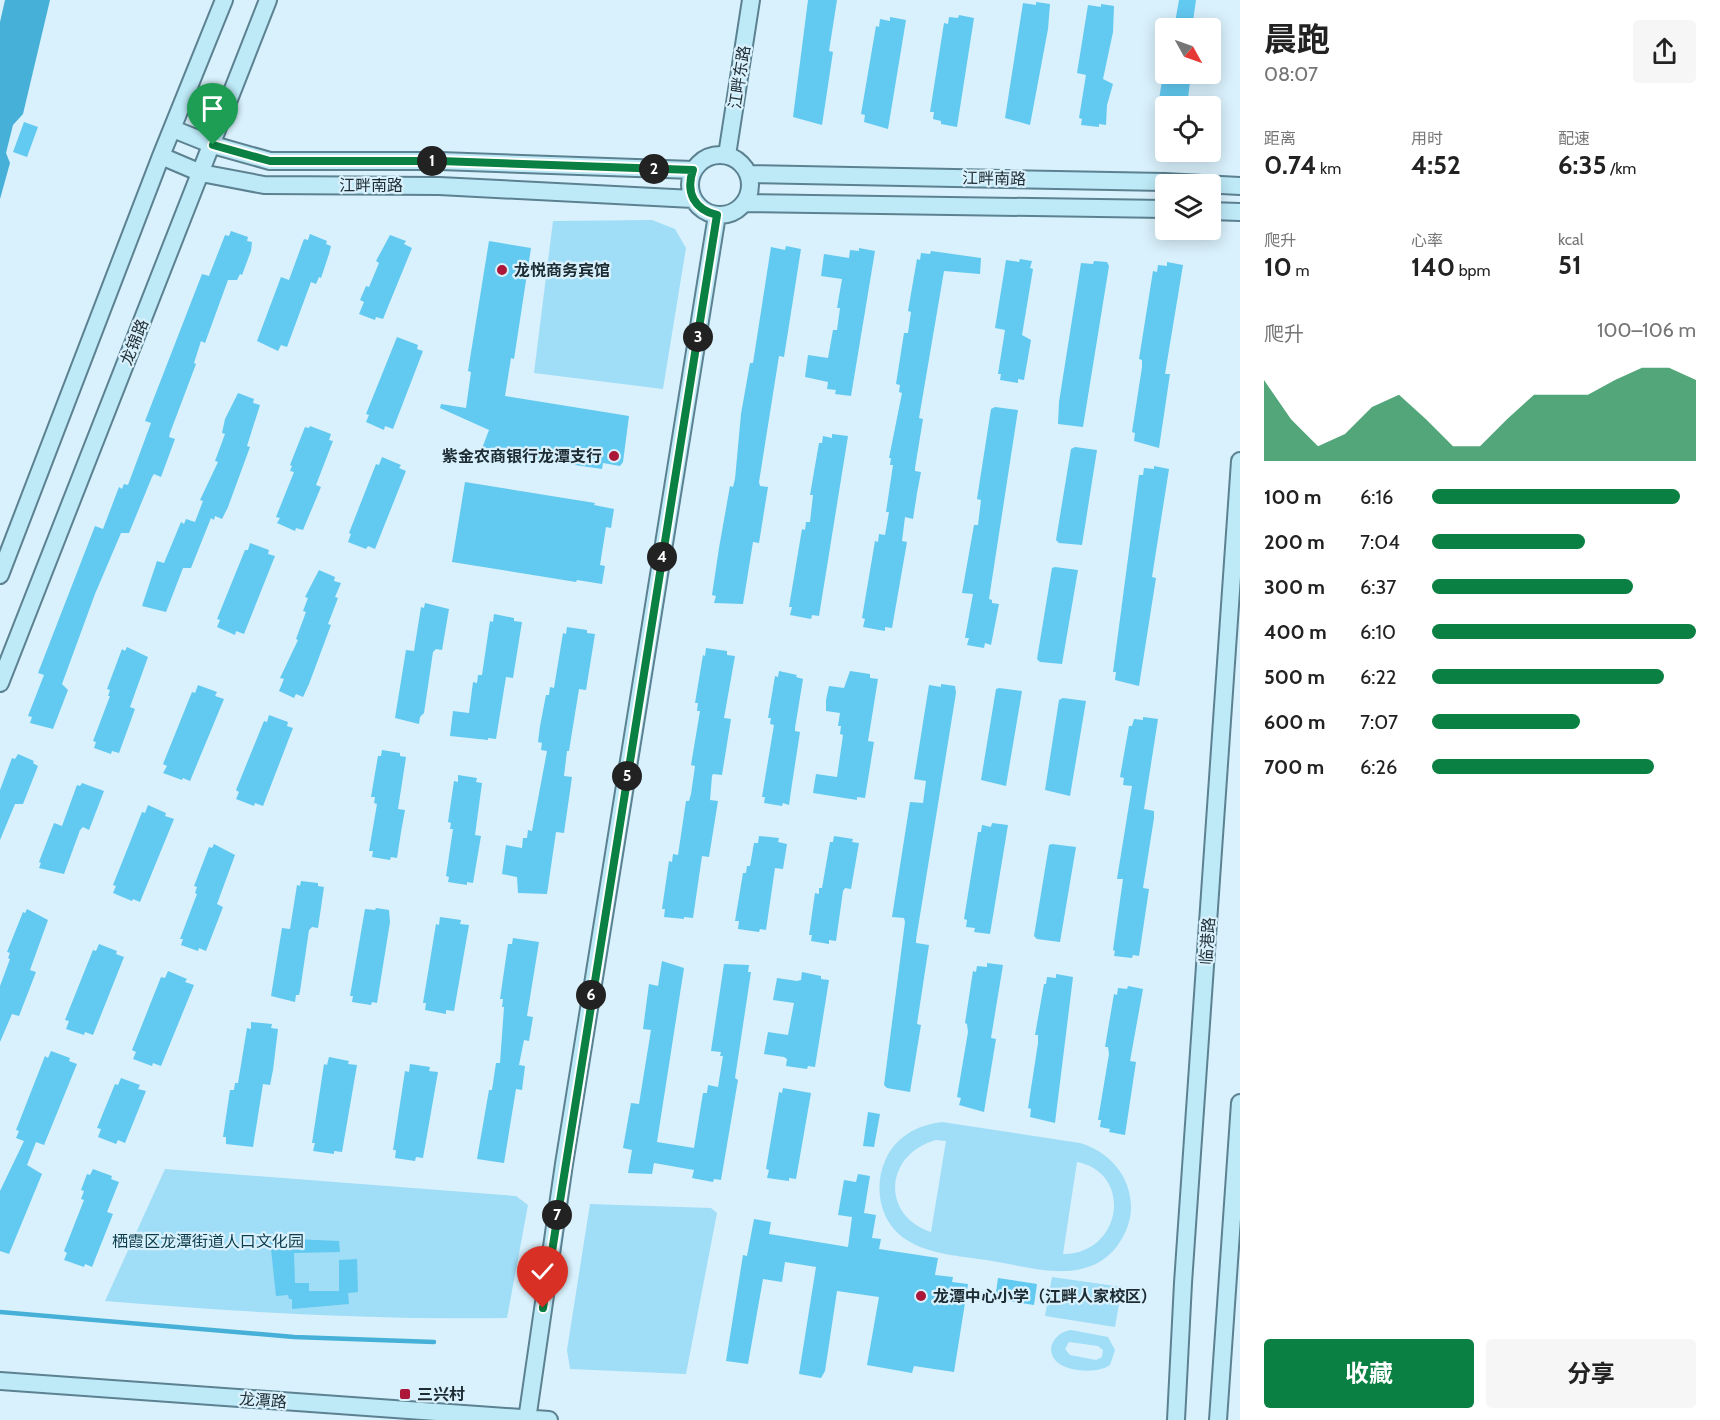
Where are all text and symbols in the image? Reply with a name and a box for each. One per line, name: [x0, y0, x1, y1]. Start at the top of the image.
north arrow: [1155, 18, 1221, 84]
map controls: [1155, 18, 1221, 240]
text: 晨跑: [1264, 19, 1330, 59]
button: share: [1633, 20, 1696, 83]
street label: 江畔东路: [725, 44, 754, 110]
text: 08:07: [1264, 62, 1318, 86]
pin: [187, 83, 238, 145]
icon: arrive: [196, 92, 229, 125]
button: locate: [1155, 96, 1221, 162]
text: 距离: [1264, 129, 1296, 148]
text: 用时: [1411, 129, 1443, 148]
text: 配速: [1558, 129, 1590, 148]
pin: 1: [417, 146, 447, 176]
text: 0.74: [1264, 149, 1316, 181]
text: 4:52: [1411, 149, 1461, 181]
text: 6:35: [1558, 149, 1606, 181]
text: 1: [429, 151, 435, 170]
pin: 2: [639, 154, 669, 184]
text: 2: [650, 159, 658, 178]
text: km: [1316, 159, 1341, 178]
text: /km: [1606, 159, 1636, 178]
street label: 江畔南路: [962, 168, 1026, 189]
button: layers: [1155, 174, 1221, 240]
street label: 江畔南路: [339, 176, 403, 195]
text: kcal: [1558, 230, 1584, 249]
text: 爬升: [1264, 231, 1296, 250]
text: 心率: [1411, 231, 1443, 250]
text: 51: [1558, 249, 1582, 281]
text: 10: [1264, 251, 1292, 283]
text: 140: [1411, 251, 1455, 283]
place label: 龙悦商务宾馆: [514, 261, 610, 280]
text: m: [1292, 261, 1310, 280]
text: bpm: [1455, 261, 1491, 280]
marker: 龙悦商务宾馆: [495, 263, 509, 277]
street label: 龙锦路: [117, 316, 152, 368]
text: 100–106 m: [1597, 318, 1696, 342]
pin: 3: [683, 322, 713, 352]
text: 爬升: [1264, 322, 1304, 346]
text: 3: [694, 327, 702, 346]
place label: 紫金农商银行龙潭支行: [442, 447, 602, 466]
marker: 紫金农商银行龙潭支行: [607, 449, 621, 463]
text: 100 m: [1264, 485, 1322, 509]
text: 6:16: [1360, 485, 1393, 509]
text: 200 m: [1264, 530, 1325, 554]
text: 7:04: [1360, 530, 1400, 554]
pin: 4: [647, 542, 677, 572]
text: 4: [657, 547, 667, 566]
text: 300 m: [1264, 575, 1325, 599]
text: 6:37: [1360, 575, 1396, 599]
text: 400 m: [1264, 620, 1327, 644]
text: 6:10: [1360, 620, 1396, 644]
text: 500 m: [1264, 665, 1325, 689]
text: 6:22: [1360, 665, 1396, 689]
text: 600 m: [1264, 710, 1325, 734]
text: 7:07: [1360, 710, 1398, 734]
text: 700 m: [1264, 755, 1324, 779]
text: 6:26: [1360, 755, 1397, 779]
pin: 5: [612, 761, 642, 791]
text: 5: [623, 766, 631, 785]
street label: 临港路: [1196, 916, 1219, 966]
pin: 6: [576, 980, 606, 1010]
text: 6: [587, 985, 596, 1004]
pin: 7: [542, 1200, 572, 1230]
text: 7: [553, 1205, 561, 1224]
park label: 栖霞区龙潭街道人口文化园: [112, 1232, 304, 1251]
pin: [517, 1246, 568, 1308]
icon: check: [526, 1255, 559, 1288]
place label: 龙潭中心小学（江畔人家校区）: [933, 1287, 1157, 1306]
marker: 龙潭中心小学（江畔人家校区）: [914, 1289, 928, 1303]
button: 收藏: [1264, 1339, 1474, 1408]
button: 分享: [1486, 1339, 1696, 1408]
place label: 三兴村: [417, 1385, 465, 1404]
marker: 三兴村: [398, 1387, 412, 1401]
street label: 龙潭路: [238, 1389, 288, 1412]

